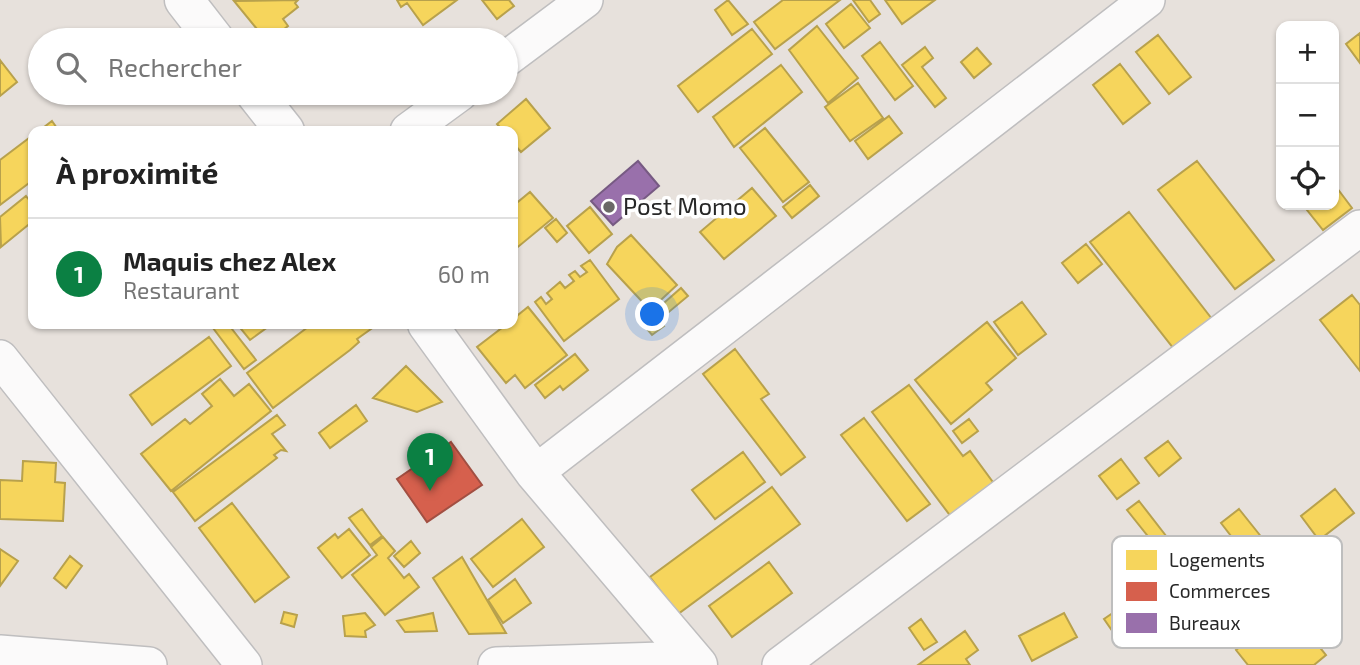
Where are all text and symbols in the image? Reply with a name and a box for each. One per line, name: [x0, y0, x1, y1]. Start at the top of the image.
map controls: [1276, 21, 1339, 210]
button: +: [1276, 21, 1339, 84]
search box: [28, 28, 518, 105]
icon: search: [52, 48, 90, 86]
text: Rechercher: [108, 51, 242, 82]
button: −: [1276, 84, 1339, 147]
button: locate: [1276, 147, 1339, 210]
text: À proximité: [56, 154, 218, 190]
place label: Post Momo: [623, 191, 747, 220]
marker: Post Momo: [601, 199, 617, 215]
text: Maquis chez Alex: [123, 245, 336, 276]
text: 1: [74, 260, 84, 288]
text: 60 m: [438, 260, 490, 288]
text: Restaurant: [123, 276, 240, 304]
your location: [635, 297, 669, 331]
pin: 1: [407, 433, 453, 491]
legend: [1112, 536, 1342, 648]
text: Logements: [1169, 548, 1265, 571]
text: Commerces: [1169, 579, 1270, 602]
text: Bureaux: [1169, 611, 1240, 634]

